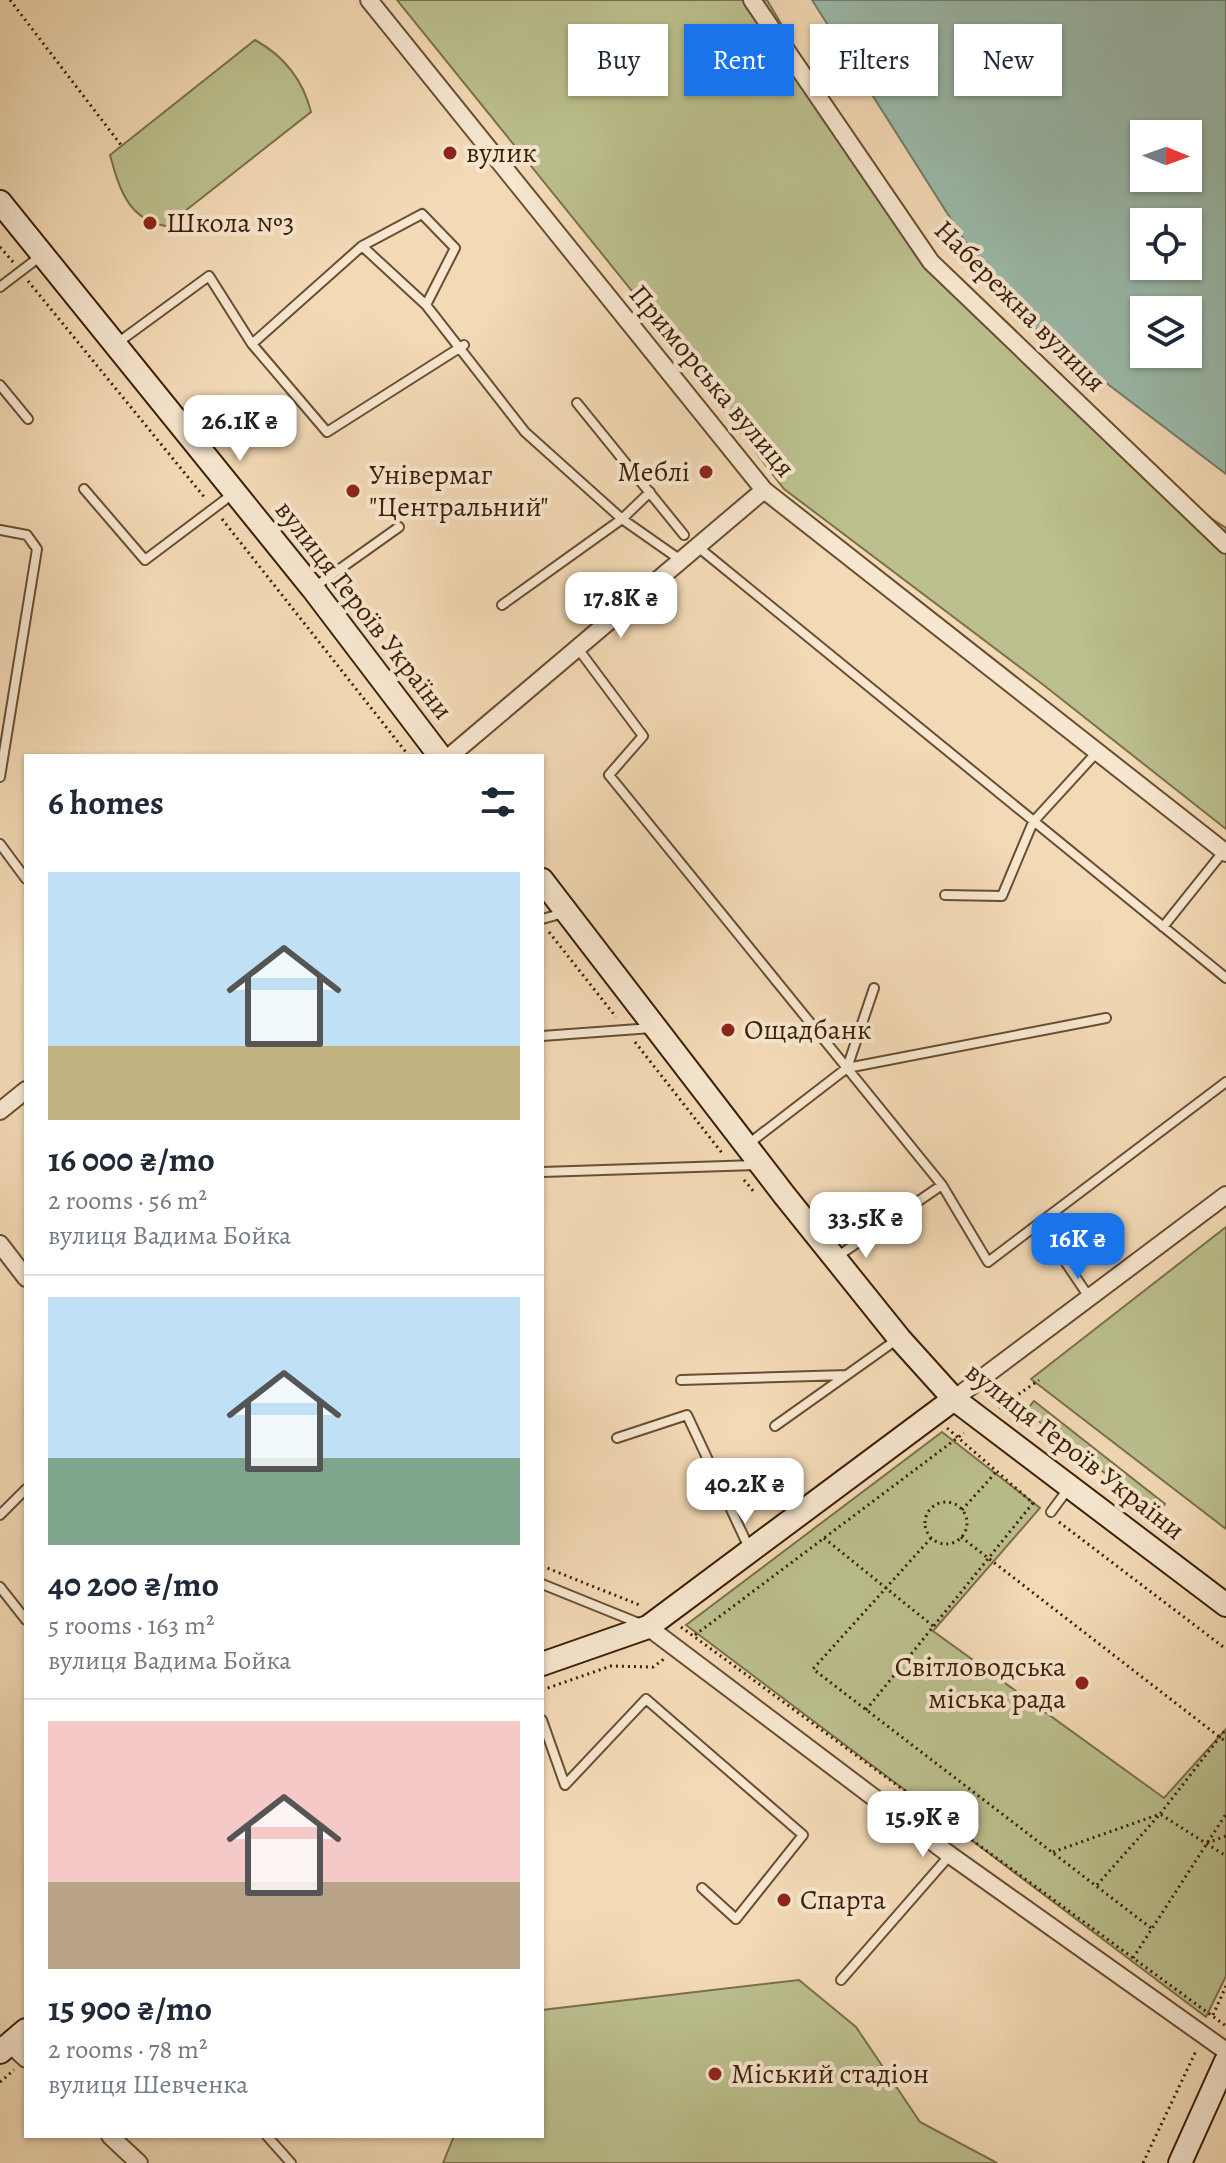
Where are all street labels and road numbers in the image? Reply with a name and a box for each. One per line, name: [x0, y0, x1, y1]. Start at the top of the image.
street label: Набережна вулиця: [926, 212, 1114, 400]
street label: Приморська вулиця: [620, 277, 804, 485]
street label: вулиця Героїв України: [266, 492, 462, 728]
street label: вулиця Героїв України: [957, 1353, 1193, 1549]

